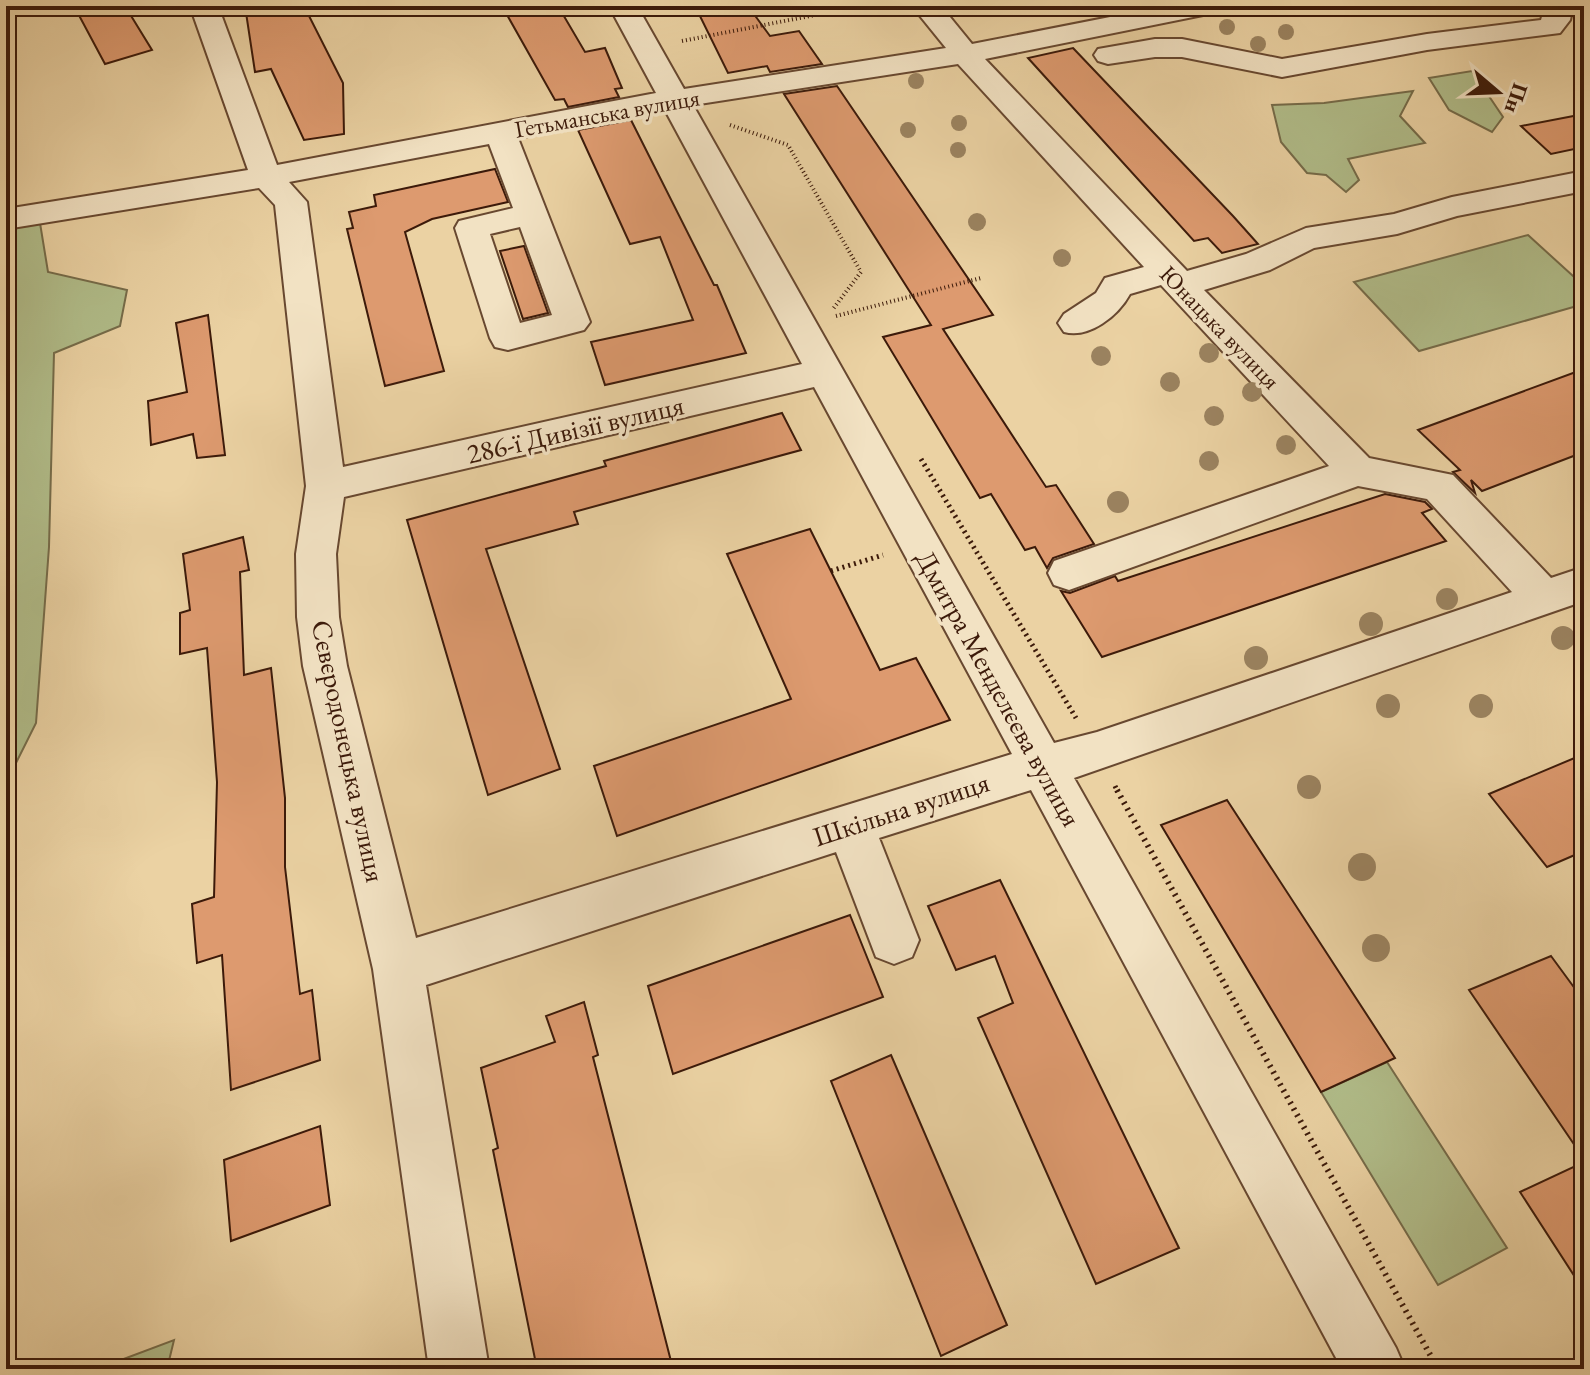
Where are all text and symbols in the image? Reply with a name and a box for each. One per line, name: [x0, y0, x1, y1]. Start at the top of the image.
north arrow: [1458, 52, 1538, 132]
text: Пн: [1498, 79, 1535, 118]
street label: Гетьманська вулиця: [512, 81, 702, 145]
street label: Юнацька вулиця: [1153, 258, 1287, 396]
street label: 286-ї Дивізії вулиця: [463, 387, 687, 471]
street label: Дмитра Менделєєва вулиця: [908, 544, 1090, 832]
street label: Сєвєродонецька вулиця: [304, 617, 394, 885]
street label: Шкільна вулиця: [808, 764, 994, 854]

